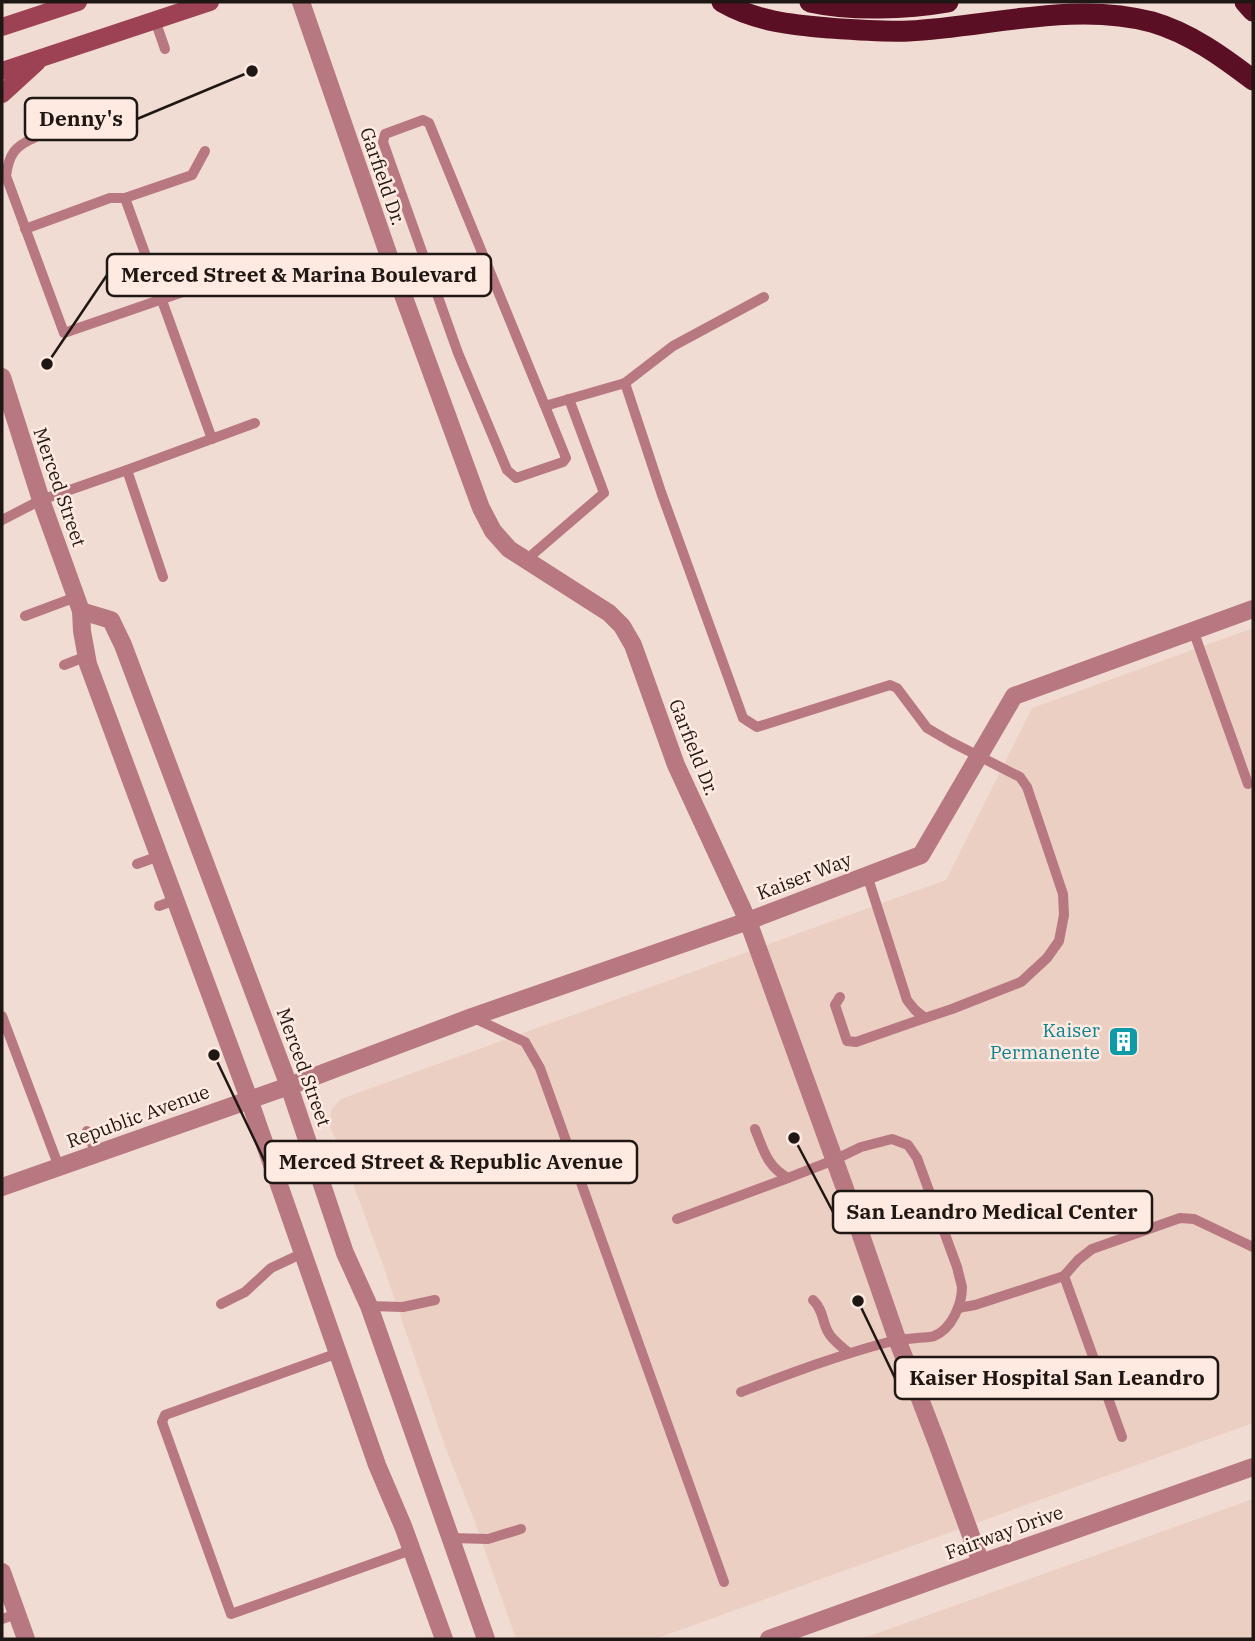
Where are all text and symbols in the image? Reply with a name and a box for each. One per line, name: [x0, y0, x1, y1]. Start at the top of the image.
callout: Denny's: [25, 98, 137, 140]
text: Denny's: [39, 104, 123, 132]
street label: Garfield Dr.: [355, 124, 411, 228]
callout: Merced Street & Marina Boulevard: [107, 254, 491, 296]
text: Merced Street & Marina Boulevard: [121, 260, 477, 288]
street label: Merced Street: [28, 424, 92, 550]
street label: Garfield Dr.: [664, 695, 724, 799]
street label: Kaiser Way: [753, 847, 855, 905]
street label: Merced Street: [271, 1004, 337, 1130]
place label: Kaiser Permanente: [990, 1018, 1101, 1064]
building icon: Kaiser Permanente: [1106, 1024, 1140, 1058]
street label: Republic Avenue: [63, 1079, 213, 1153]
callout: Merced Street & Republic Avenue: [265, 1141, 637, 1183]
text: Merced Street & Republic Avenue: [279, 1147, 623, 1175]
callout: San Leandro Medical Center: [833, 1191, 1152, 1233]
text: San Leandro Medical Center: [846, 1197, 1138, 1225]
callout: Kaiser Hospital San Leandro: [895, 1357, 1218, 1399]
text: Kaiser Hospital San Leandro: [909, 1363, 1205, 1391]
street label: Fairway Drive: [942, 1500, 1066, 1564]

